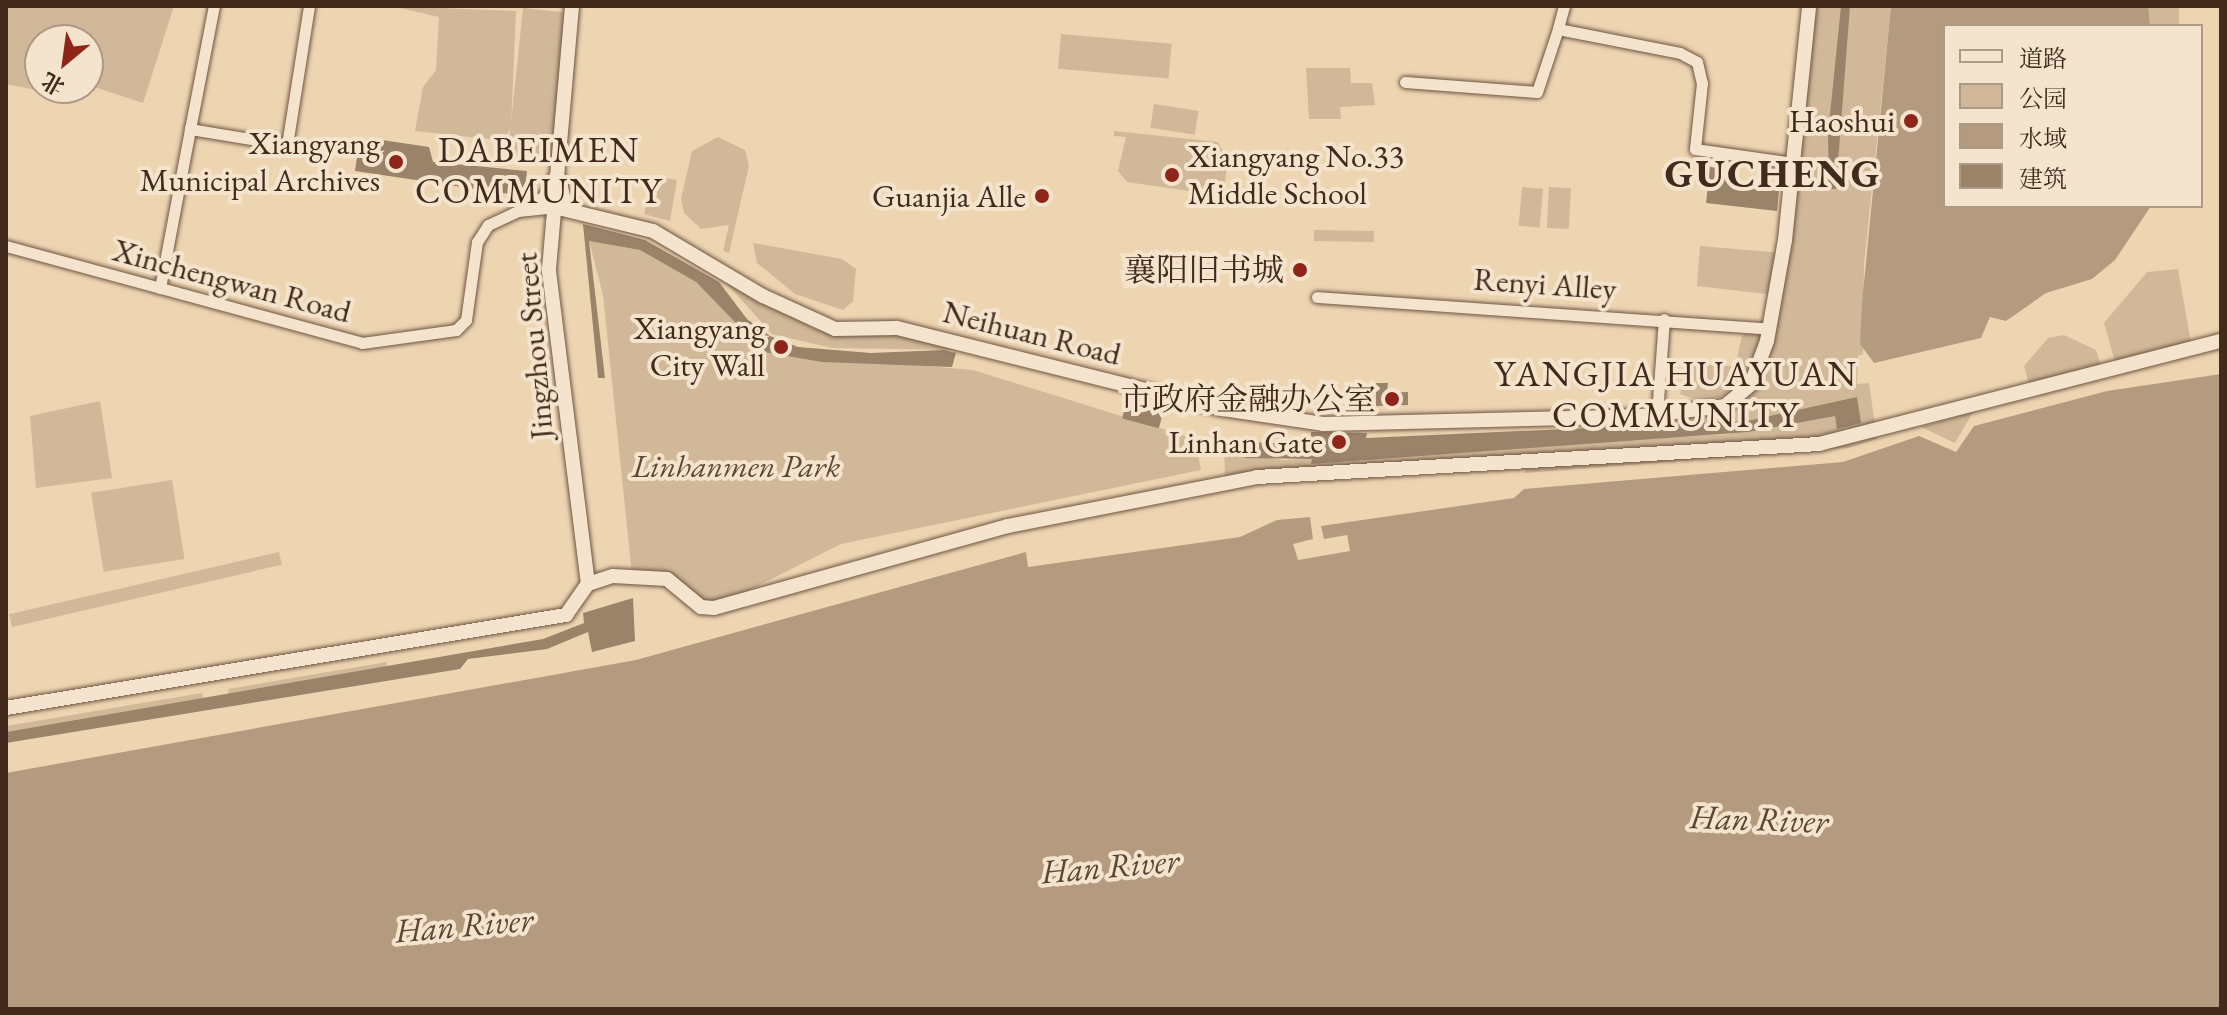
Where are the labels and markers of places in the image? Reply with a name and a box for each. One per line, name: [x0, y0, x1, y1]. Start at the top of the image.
place label: Haoshui: [1789, 102, 1895, 140]
marker: Haoshui: [1902, 112, 1920, 130]
place label: Xiangyang Municipal Archives: [140, 125, 380, 200]
place label: Xiangyang No.33 Middle School: [1188, 138, 1404, 213]
marker: Xiangyang Municipal Archives: [387, 153, 405, 171]
marker: Xiangyang No.33 Middle School: [1163, 166, 1181, 184]
place label: Guanjia Alle: [872, 177, 1026, 215]
marker: Guanjia Alle: [1033, 187, 1051, 205]
place label: 襄阳旧书城: [1124, 251, 1284, 289]
marker: 襄阳旧书城: [1291, 261, 1309, 279]
place label: Xiangyang City Wall: [634, 310, 765, 385]
marker: Xiangyang City Wall: [772, 338, 790, 356]
place label: 市政府金融办公室: [1120, 380, 1376, 418]
marker: 市政府金融办公室: [1383, 390, 1401, 408]
place label: Linhan Gate: [1168, 423, 1323, 461]
marker: Linhan Gate: [1330, 433, 1348, 451]

